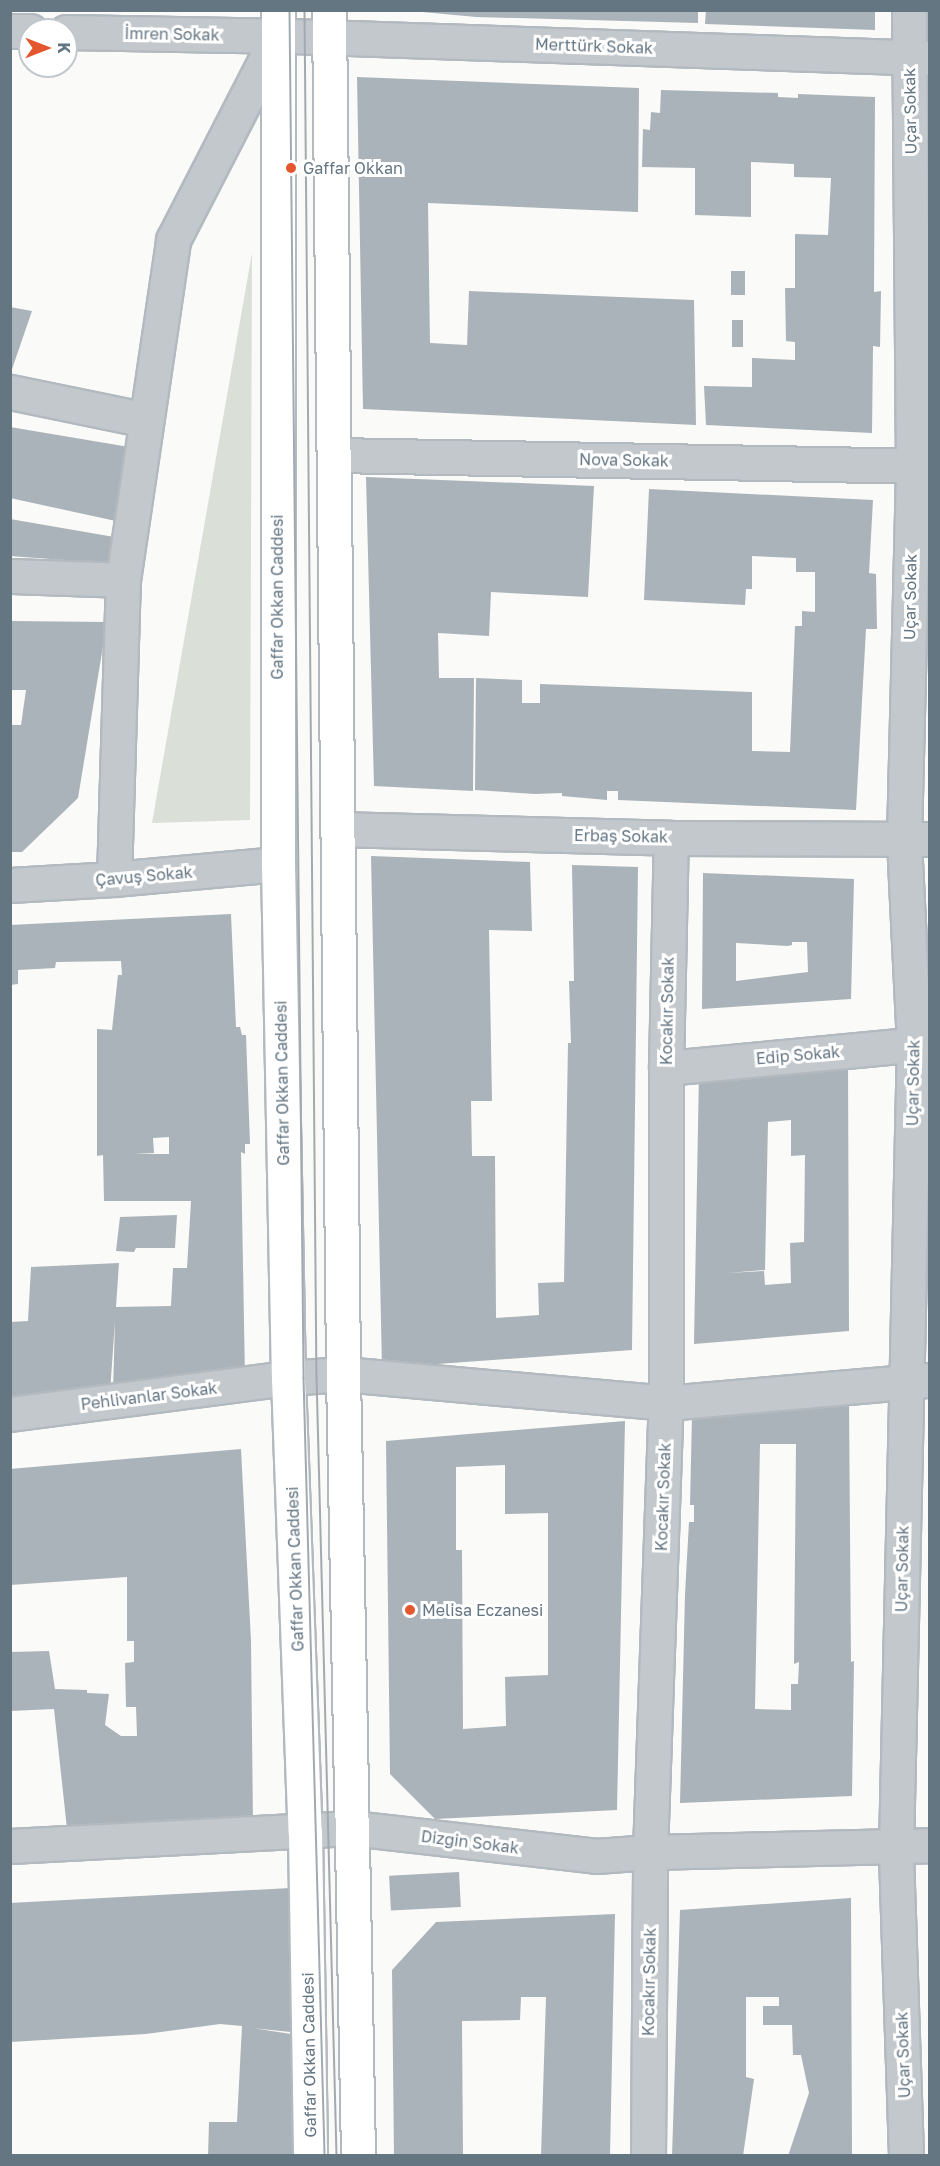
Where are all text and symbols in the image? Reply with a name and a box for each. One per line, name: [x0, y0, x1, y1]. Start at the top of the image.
north arrow: [18, 18, 78, 78]
street label: İmren Sokak: [124, 24, 220, 44]
street label: Merttürk Sokak: [535, 34, 653, 58]
text: K: [54, 42, 74, 54]
street label: Uçar Sokak: [900, 68, 920, 154]
place label: Gaffar Okkan: [303, 158, 403, 178]
marker: Gaffar Okkan: [284, 161, 298, 175]
street label: Nova Sokak: [579, 450, 669, 470]
street label: Gaffar Okkan Caddesi: [267, 514, 287, 680]
street label: Uçar Sokak: [900, 554, 920, 640]
street label: Erbaş Sokak: [574, 826, 668, 846]
street label: Çavuş Sokak: [95, 862, 193, 890]
street label: Kocakır Sokak: [656, 957, 678, 1065]
street label: Gaffar Okkan Caddesi: [271, 1000, 293, 1166]
street label: Uçar Sokak: [903, 1040, 923, 1126]
street label: Edip Sokak: [755, 1042, 841, 1068]
street label: Pehlivanlar Sokak: [80, 1378, 218, 1414]
street label: Kocakır Sokak: [652, 1442, 674, 1552]
street label: Gaffar Okkan Caddesi: [283, 1486, 307, 1652]
street label: Uçar Sokak: [892, 1526, 912, 1612]
place label: Melisa Eczanesi: [422, 1600, 543, 1620]
marker: Melisa Eczanesi: [403, 1603, 417, 1617]
street label: Dizgin Sokak: [420, 1826, 520, 1858]
street label: Kocakır Sokak: [638, 1928, 660, 2036]
street label: Gaffar Okkan Caddesi: [298, 1972, 320, 2138]
street label: Uçar Sokak: [892, 2011, 914, 2099]

